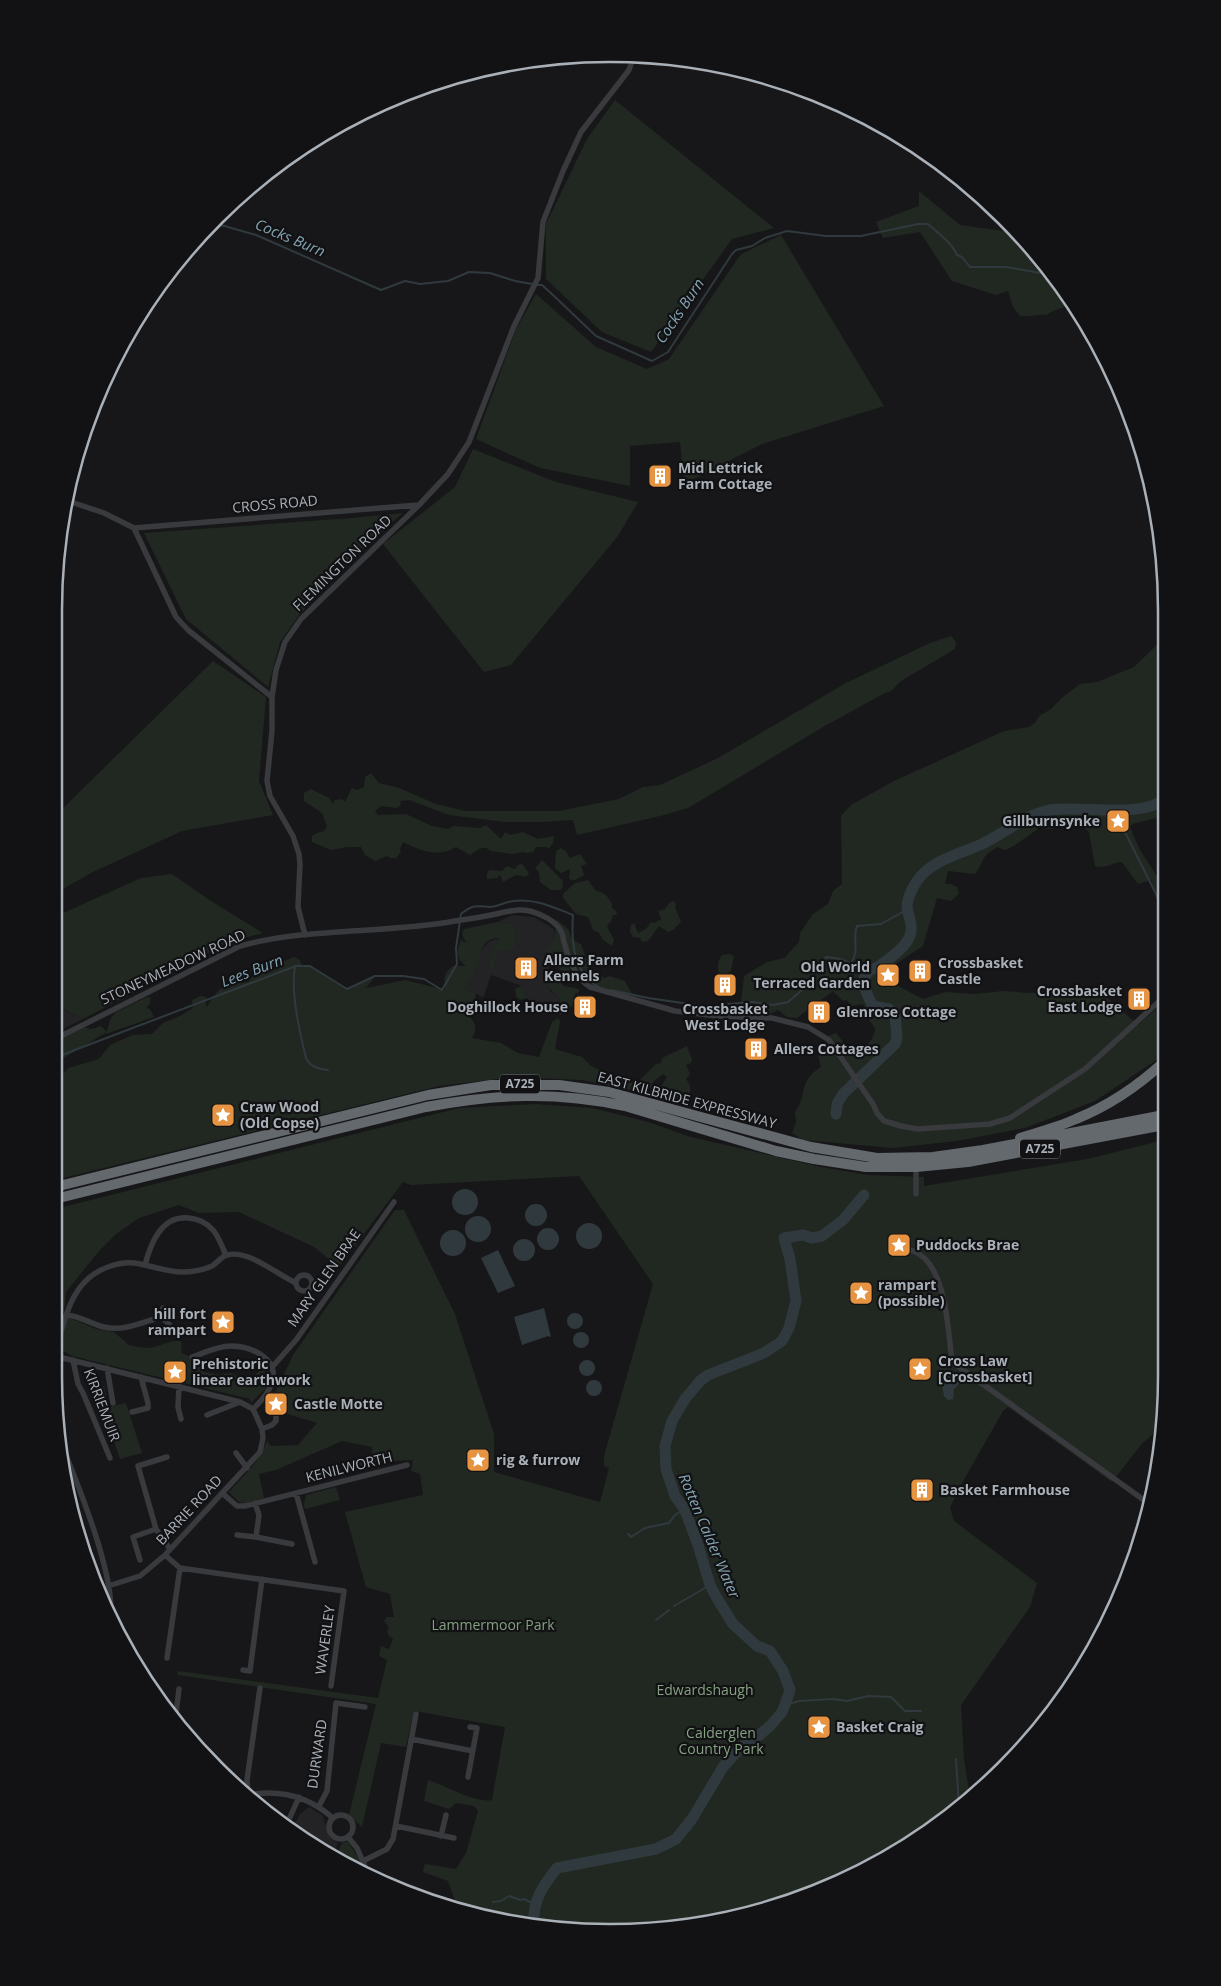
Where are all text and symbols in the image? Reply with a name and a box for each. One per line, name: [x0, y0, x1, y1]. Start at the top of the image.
water label: Cocks Burn: [252, 213, 328, 261]
water label: Cocks Burn: [650, 274, 708, 347]
place label: Mid Lettrick Farm Cottage: [678, 458, 772, 493]
building icon: Mid Lettrick Farm Cottage: [647, 463, 673, 489]
street label: CROSS ROAD: [231, 490, 319, 517]
street label: FLEMINGTON ROAD: [288, 510, 395, 615]
place icon: Gillburnsynke: [1105, 808, 1131, 834]
place label: Gillburnsynke: [1002, 811, 1100, 830]
street label: STONEYMEADOW ROAD: [97, 925, 248, 1009]
water label: Lees Burn: [218, 949, 285, 991]
place label: Allers Farm Kennels: [544, 950, 624, 985]
place label: Crossbasket Castle: [938, 953, 1023, 988]
building icon: Allers Farm Kennels: [513, 955, 539, 981]
place label: Old World Terraced Garden: [753, 957, 870, 992]
building icon: Crossbasket Castle: [907, 958, 933, 984]
place icon: Old World Terraced Garden: [875, 962, 901, 988]
building icon: Crossbasket West Lodge: [712, 972, 738, 998]
place label: Crossbasket East Lodge: [1037, 981, 1122, 1016]
building icon: Crossbasket East Lodge: [1126, 986, 1152, 1012]
building icon: Doghillock House: [572, 994, 598, 1020]
place label: Doghillock House: [447, 997, 568, 1016]
place label: Crossbasket West Lodge: [682, 999, 768, 1034]
building icon: Glenrose Cottage: [806, 999, 832, 1025]
place label: Glenrose Cottage: [836, 1002, 956, 1021]
building icon: Allers Cottages: [743, 1036, 769, 1062]
place label: Allers Cottages: [774, 1039, 879, 1058]
street label: EAST KILBRIDE EXPRESSWAY: [596, 1066, 779, 1133]
road number: A725: [500, 1074, 540, 1094]
place label: Craw Wood (Old Copse): [240, 1097, 319, 1132]
place icon: Craw Wood (Old Copse): [210, 1102, 236, 1128]
road number: A725: [1020, 1140, 1060, 1158]
street label: MARY GLEN BRAE: [283, 1225, 364, 1330]
place icon: Puddocks Brae: [886, 1232, 912, 1258]
place label: Puddocks Brae: [916, 1235, 1019, 1254]
place label: rampart (possible): [878, 1275, 945, 1310]
place icon: rampart (possible): [848, 1280, 874, 1306]
place label: hill fort rampart: [148, 1304, 206, 1339]
place icon: hill fort rampart: [210, 1309, 236, 1335]
place label: Cross Law [Crossbasket]: [938, 1351, 1032, 1386]
place label: Prehistoric linear earthwork: [192, 1354, 311, 1389]
place icon: Cross Law [Crossbasket]: [907, 1356, 933, 1382]
place icon: Prehistoric linear earthwork: [162, 1359, 188, 1385]
street label: KIRRIEMUIR: [80, 1366, 125, 1444]
place icon: Castle Motte: [263, 1391, 289, 1417]
place label: Castle Motte: [294, 1394, 383, 1413]
street label: KENILWORTH: [304, 1447, 394, 1486]
place icon: rig & furrow: [465, 1447, 491, 1473]
place label: rig & furrow: [496, 1450, 580, 1469]
water label: Rotten Calder Water: [675, 1470, 746, 1602]
street label: BARRIE ROAD: [151, 1471, 226, 1549]
building icon: Basket Farmhouse: [909, 1477, 935, 1503]
place label: Basket Farmhouse: [940, 1480, 1070, 1499]
street label: WAVERLEY: [310, 1604, 339, 1676]
park label: Lammermoor Park: [431, 1615, 555, 1634]
park label: Edwardshaugh: [656, 1680, 754, 1699]
place icon: Basket Craig: [806, 1714, 832, 1740]
place label: Basket Craig: [836, 1717, 923, 1736]
street label: DURWARD: [302, 1718, 331, 1790]
park label: Calderglen Country Park: [678, 1723, 764, 1758]

